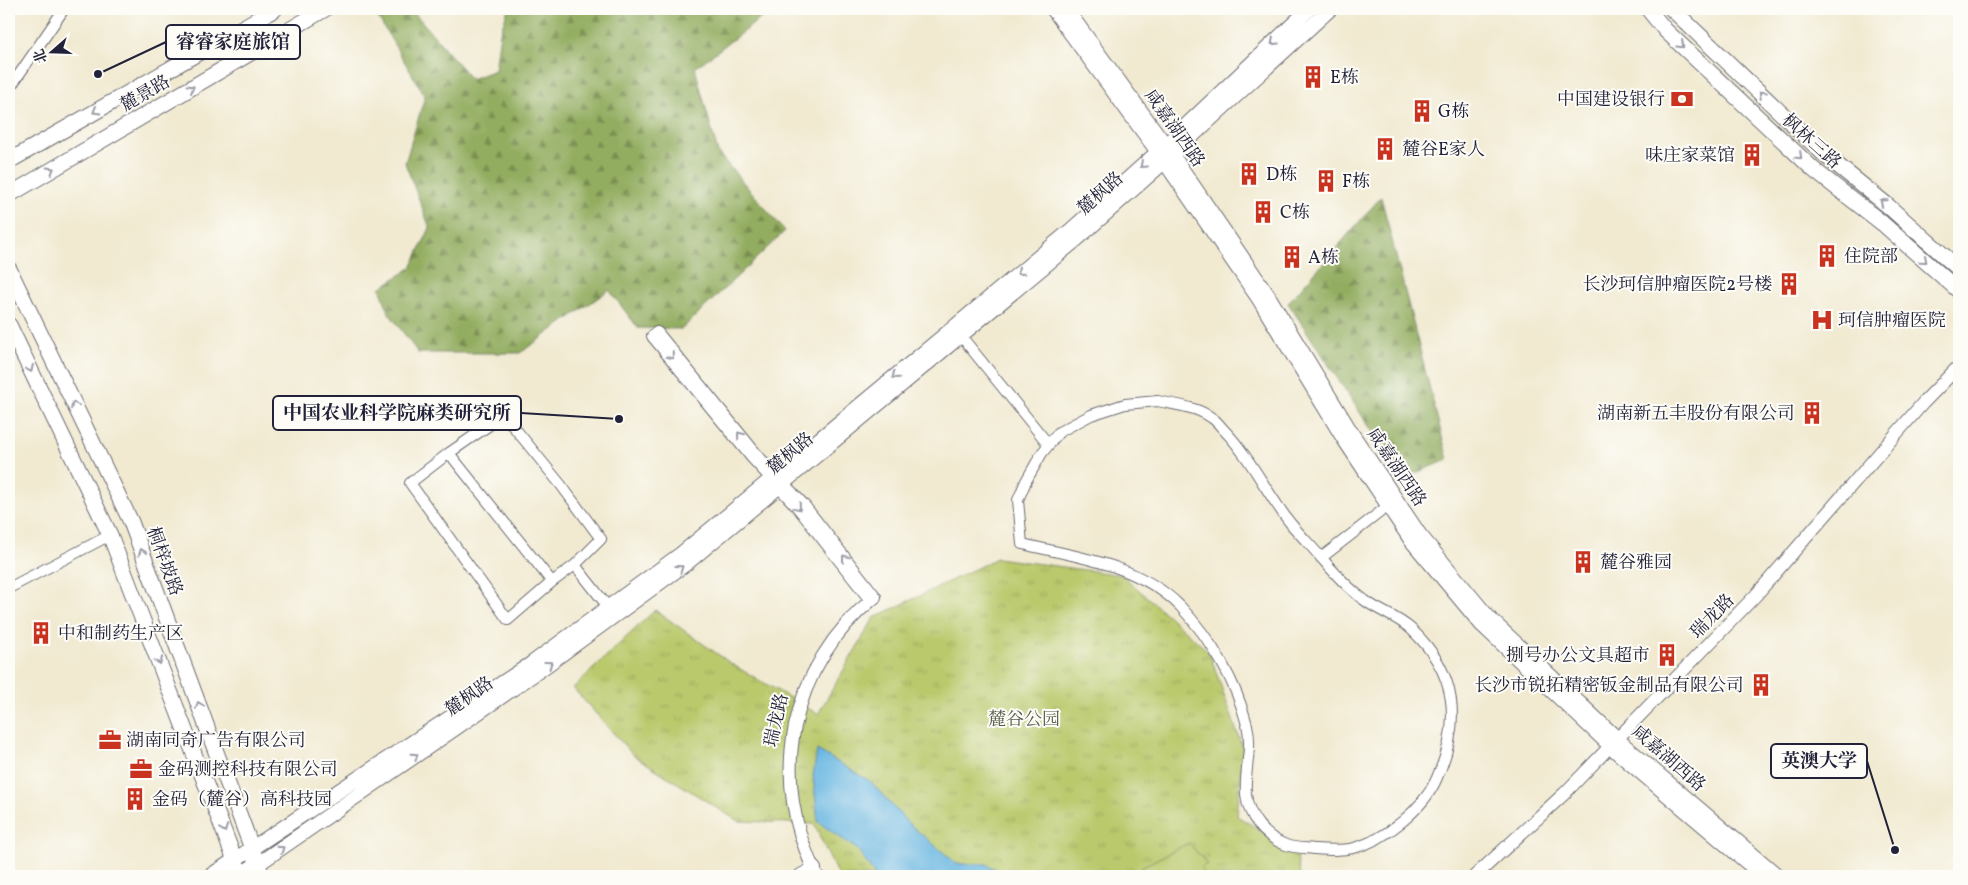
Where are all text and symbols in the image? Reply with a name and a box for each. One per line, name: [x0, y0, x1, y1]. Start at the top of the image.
callout: 睿睿家庭旅馆: [166, 25, 300, 59]
north arrow: [28, 28, 78, 78]
text: 睿睿家庭旅馆: [176, 30, 290, 56]
one-way arrow: [1270, 36, 1279, 45]
one-way arrow: [1675, 39, 1684, 48]
text: 北: [30, 46, 53, 66]
building icon: E栋: [1300, 64, 1326, 90]
place label: E栋: [1330, 66, 1359, 91]
street label: 麓景路: [116, 70, 175, 119]
one-way arrow: [185, 84, 194, 94]
street label: 咸嘉湖西路: [1138, 85, 1210, 173]
bank icon: 中国建设银行: [1669, 86, 1695, 112]
place label: 中国建设银行: [1557, 88, 1665, 113]
one-way arrow: [1758, 91, 1767, 100]
building icon: G栋: [1409, 98, 1435, 124]
place label: G栋: [1438, 100, 1469, 125]
one-way arrow: [92, 105, 101, 115]
street label: 枫林三路: [1776, 109, 1846, 175]
building icon: 麓谷E家人: [1372, 136, 1398, 162]
place label: 麓谷E家人: [1402, 138, 1485, 163]
building icon: 味庄家菜馆: [1739, 142, 1765, 168]
place label: 味庄家菜馆: [1645, 144, 1735, 169]
one-way arrow: [1794, 150, 1803, 159]
one-way arrow: [1139, 160, 1148, 169]
building icon: D栋: [1236, 161, 1262, 187]
place label: D栋: [1266, 163, 1297, 188]
one-way arrow: [45, 167, 54, 177]
street label: 麓枫路: [1073, 167, 1129, 221]
building icon: F栋: [1313, 168, 1339, 194]
place label: F栋: [1342, 170, 1370, 195]
one-way arrow: [1880, 198, 1889, 207]
building icon: C栋: [1250, 199, 1276, 225]
place label: C栋: [1280, 201, 1310, 226]
building icon: 住院部: [1814, 243, 1840, 269]
building icon: A栋: [1279, 244, 1305, 270]
place label: 住院部: [1844, 245, 1898, 270]
place label: A栋: [1308, 246, 1339, 271]
one-way arrow: [1918, 255, 1927, 264]
one-way arrow: [1017, 267, 1026, 275]
building icon: 长沙珂信肿瘤医院2号楼: [1776, 271, 1802, 297]
place label: 长沙珂信肿瘤医院2号楼: [1582, 273, 1772, 298]
hospital icon: 珂信肿瘤医院: [1809, 307, 1835, 333]
place label: 珂信肿瘤医院: [1838, 309, 1946, 334]
one-way arrow: [665, 351, 674, 360]
one-way arrow: [24, 364, 34, 373]
one-way arrow: [892, 370, 901, 379]
callout: 中国农业科学院麻类研究所: [273, 396, 521, 430]
building icon: 湖南新五丰股份有限公司: [1799, 400, 1825, 426]
one-way arrow: [70, 401, 80, 410]
text: 中国农业科学院麻类研究所: [283, 401, 511, 427]
place label: 湖南新五丰股份有限公司: [1597, 402, 1795, 427]
street label: 咸嘉湖西路: [1360, 424, 1431, 512]
street label: 麓枫路: [762, 427, 820, 481]
one-way arrow: [738, 432, 746, 441]
one-way arrow: [792, 502, 801, 511]
street label: 桐梓坡路: [140, 523, 188, 600]
one-way arrow: [138, 549, 148, 557]
building icon: 麓谷雅园: [1570, 549, 1596, 575]
place label: 麓谷雅园: [1600, 551, 1672, 576]
one-way arrow: [843, 555, 851, 564]
one-way arrow: [674, 565, 684, 574]
street label: 瑞龙路: [1685, 589, 1741, 645]
building icon: 中和制药生产区: [28, 620, 54, 646]
place label: 中和制药生产区: [58, 622, 184, 647]
building icon: 捌号办公文具超市: [1654, 642, 1680, 668]
place label: 捌号办公文具超市: [1506, 644, 1650, 669]
one-way arrow: [153, 656, 163, 665]
one-way arrow: [543, 661, 553, 670]
street label: 麓枫路: [441, 672, 499, 723]
building icon: 长沙市锐拓精密钣金制品有限公司: [1748, 672, 1774, 698]
place label: 长沙市锐拓精密钣金制品有限公司: [1474, 674, 1744, 699]
street label: 瑞龙路: [759, 691, 796, 749]
one-way arrow: [195, 701, 205, 710]
park label: 麓谷公园: [988, 708, 1060, 733]
street label: 咸嘉湖西路: [1626, 720, 1710, 798]
office icon: 湖南同奇广告有限公司: [97, 727, 123, 753]
place label: 湖南同奇广告有限公司: [126, 729, 306, 754]
callout: 英澳大学: [1771, 744, 1867, 778]
text: 英澳大学: [1781, 749, 1857, 775]
one-way arrow: [410, 753, 419, 762]
office icon: 金码测控科技有限公司: [128, 756, 154, 782]
place label: 金码测控科技有限公司: [158, 758, 338, 783]
building icon: 金码（麓谷）高科技园: [122, 786, 148, 812]
place label: 金码（麓谷）高科技园: [152, 788, 332, 813]
one-way arrow: [218, 824, 228, 833]
one-way arrow: [276, 845, 285, 855]

